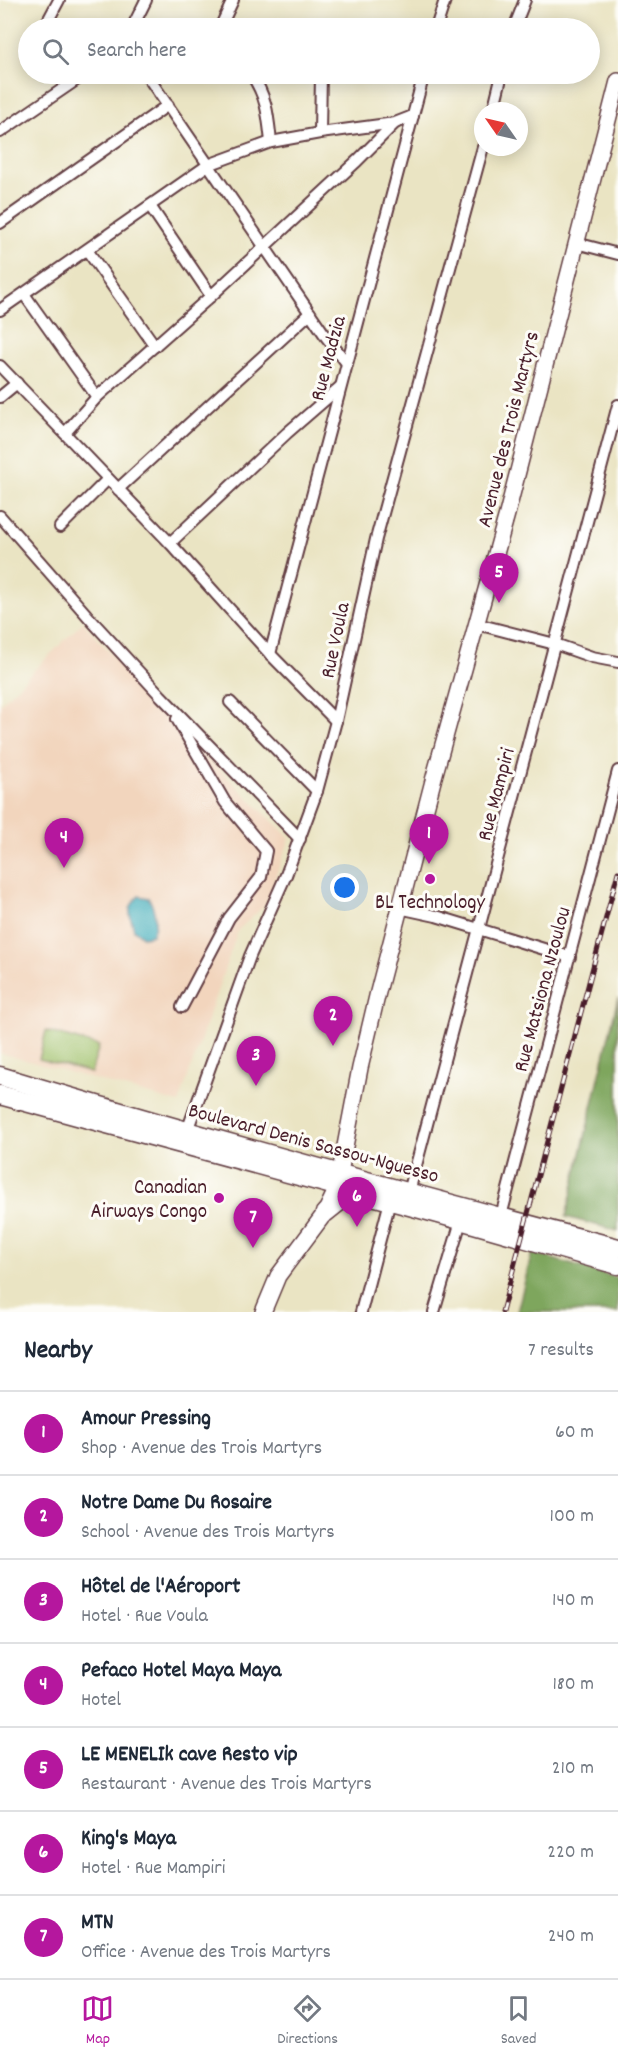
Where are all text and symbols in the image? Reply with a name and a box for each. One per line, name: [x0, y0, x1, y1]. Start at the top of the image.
search box: [18, 18, 600, 84]
icon: search: [39, 35, 72, 68]
text: Search here: [87, 36, 186, 67]
north arrow: [474, 102, 528, 156]
street label: Rue Madzia: [304, 312, 356, 405]
street label: Avenue des Trois Martyrs: [471, 329, 549, 531]
pin: 5: [480, 554, 518, 603]
street label: Rue Voula: [314, 599, 360, 681]
street label: Rue Mampiri: [471, 745, 525, 845]
pin: 1: [410, 814, 448, 864]
pin: 4: [44, 818, 84, 868]
marker: BL Technology: [423, 872, 437, 886]
your location: [330, 873, 359, 902]
place label: BL Technology: [375, 889, 486, 919]
street label: Rue Matsiona Nzoulou: [507, 904, 580, 1076]
pin: 2: [314, 996, 352, 1046]
pin: 3: [236, 1036, 276, 1086]
street label: Boulevard Denis Sassou-Nguesso: [185, 1097, 442, 1193]
place label: Canadian Airways Congo: [90, 1174, 207, 1228]
pin: 6: [338, 1178, 376, 1227]
marker: Canadian Airways Congo: [212, 1191, 226, 1205]
pin: 7: [234, 1198, 272, 1248]
text: Nearby: [24, 1333, 92, 1370]
text: 7 results: [528, 1337, 594, 1365]
text: Amour Pressing: [81, 1404, 211, 1435]
text: 1: [41, 1419, 46, 1447]
text: 60 m: [555, 1419, 594, 1447]
text: Shop · Avenue des Trois Martyrs: [81, 1435, 322, 1463]
text: Notre Dame Du Rosaire: [81, 1488, 272, 1519]
text: 2: [39, 1503, 48, 1531]
text: 100 m: [550, 1503, 594, 1531]
text: School · Avenue des Trois Martyrs: [81, 1519, 335, 1547]
text: Hôtel de l'Aéroport: [81, 1572, 240, 1603]
text: 3: [39, 1587, 48, 1615]
text: 140 m: [552, 1587, 594, 1615]
text: Hotel · Rue Voula: [81, 1603, 208, 1631]
text: Pefaco Hotel Maya Maya: [81, 1656, 281, 1687]
text: 4: [39, 1671, 48, 1699]
text: 180 m: [552, 1671, 594, 1699]
text: Hotel: [81, 1687, 121, 1715]
text: LE MENELIk cave Resto vip: [81, 1740, 298, 1771]
text: 5: [39, 1755, 48, 1783]
text: 210 m: [552, 1755, 594, 1783]
text: Restaurant · Avenue des Trois Martyrs: [81, 1771, 372, 1799]
text: King's Maya: [81, 1824, 176, 1855]
text: 6: [39, 1839, 48, 1867]
text: 220 m: [547, 1839, 594, 1867]
text: Hotel · Rue Mampiri: [81, 1855, 225, 1883]
text: MTN: [81, 1908, 114, 1939]
text: 7: [40, 1923, 47, 1951]
text: 240 m: [548, 1923, 594, 1951]
text: Office · Avenue des Trois Martyrs: [81, 1939, 331, 1967]
tab: Map: [81, 1992, 114, 2051]
tab: Directions: [277, 1992, 338, 2051]
tab: Saved: [501, 1992, 537, 2051]

